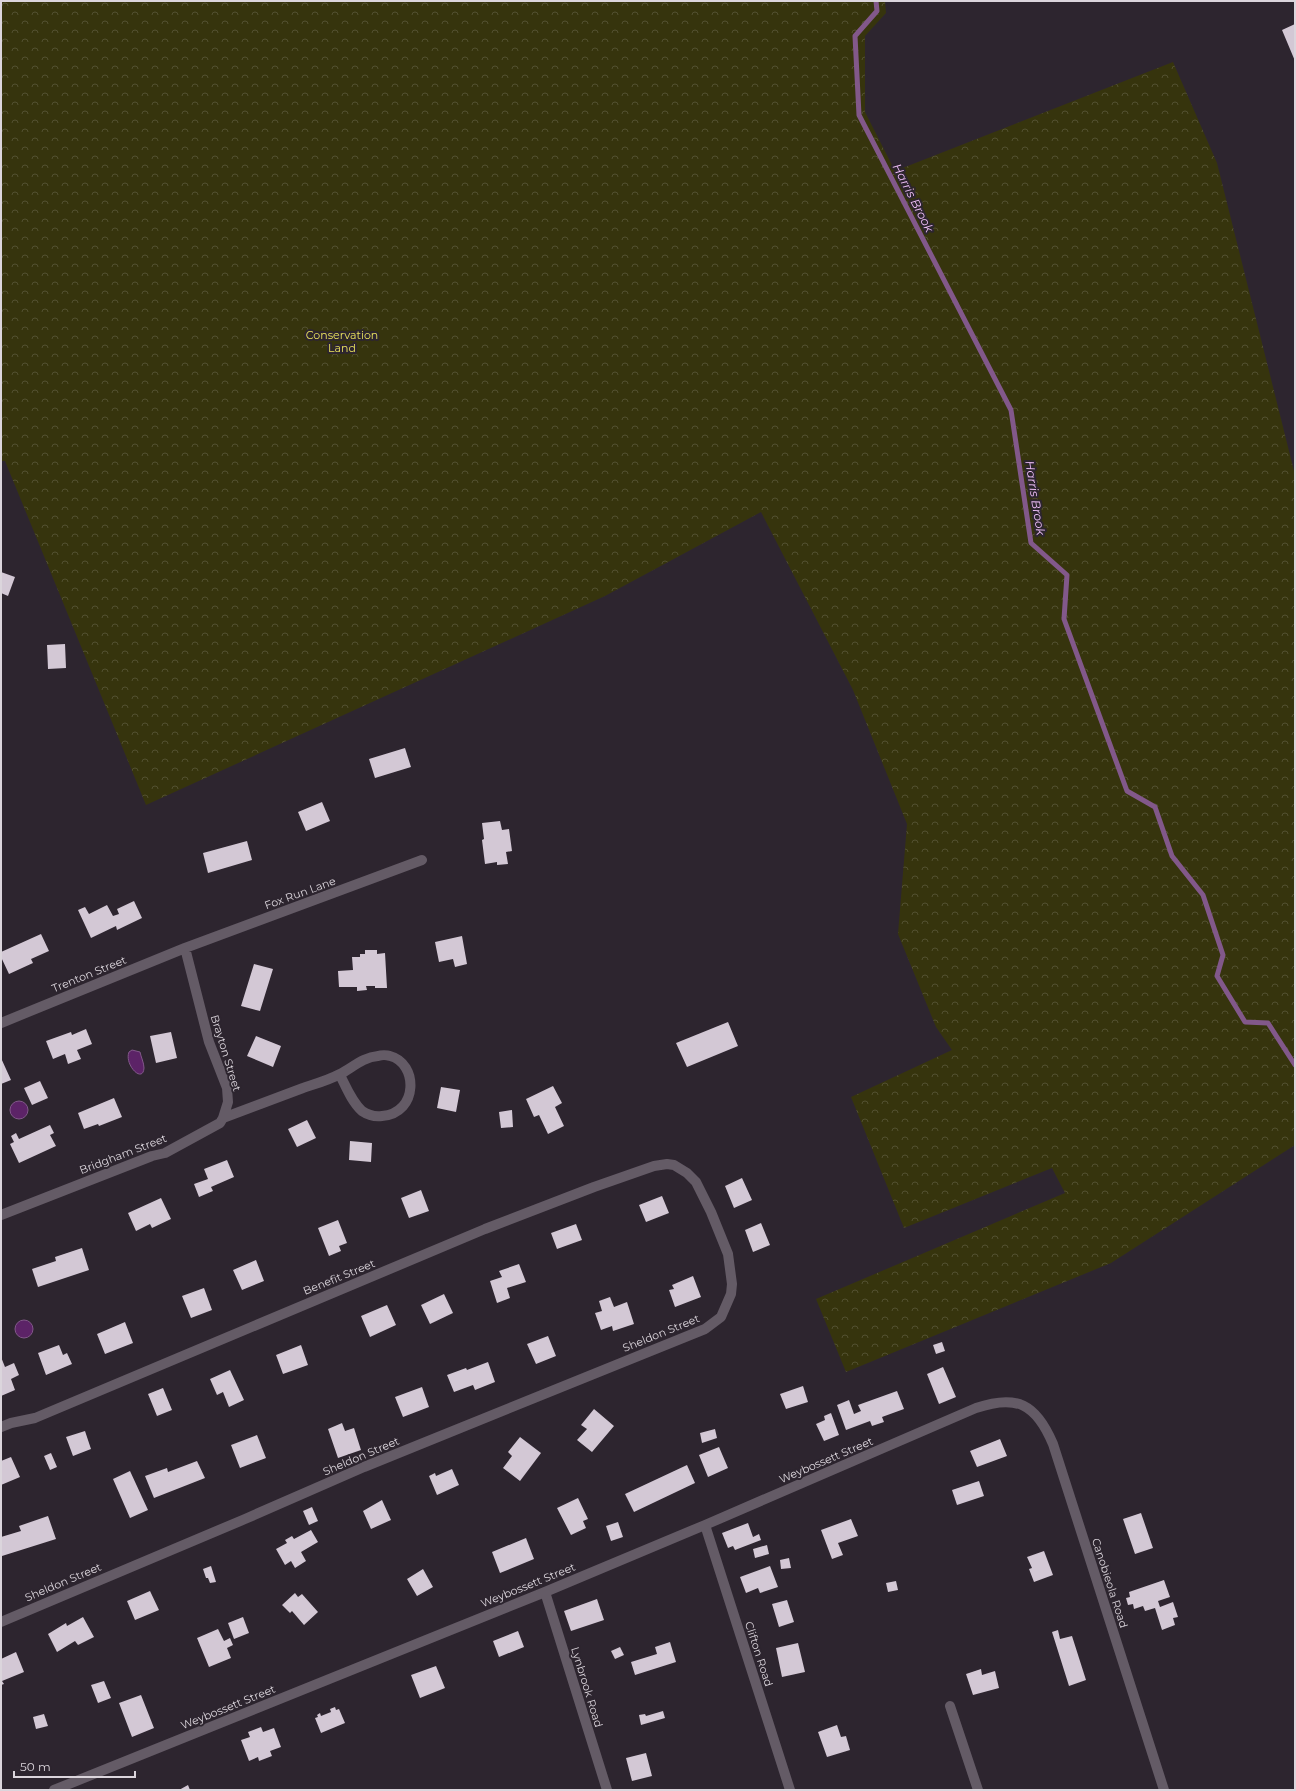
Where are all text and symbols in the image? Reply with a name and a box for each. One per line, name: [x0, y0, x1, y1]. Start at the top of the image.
water label: Harris Brook: [890, 161, 938, 236]
park label: Conservation Land: [306, 328, 378, 355]
water label: Harris Brook: [1022, 459, 1049, 537]
street label: Fox Run Lane: [262, 873, 338, 912]
street label: Trenton Street: [50, 952, 129, 995]
street label: Brayton Street: [208, 1013, 244, 1093]
street label: Bridgham Street: [77, 1131, 169, 1177]
street label: Benefit Street: [301, 1256, 377, 1298]
street label: Sheldon Street: [620, 1311, 702, 1355]
street label: Sheldon Street: [321, 1433, 402, 1478]
street label: Weybossett Street: [777, 1434, 876, 1486]
street label: Canobieola Road: [1089, 1536, 1131, 1630]
street label: Sheldon Street: [23, 1559, 104, 1604]
street label: Weybossett Street: [479, 1559, 578, 1610]
street label: Clifton Road: [742, 1620, 776, 1688]
street label: Lynbrook Road: [568, 1645, 606, 1729]
street label: Weybossett Street: [179, 1681, 278, 1732]
scale bar: [14, 1753, 135, 1779]
text: 50 m: [20, 1759, 51, 1774]

